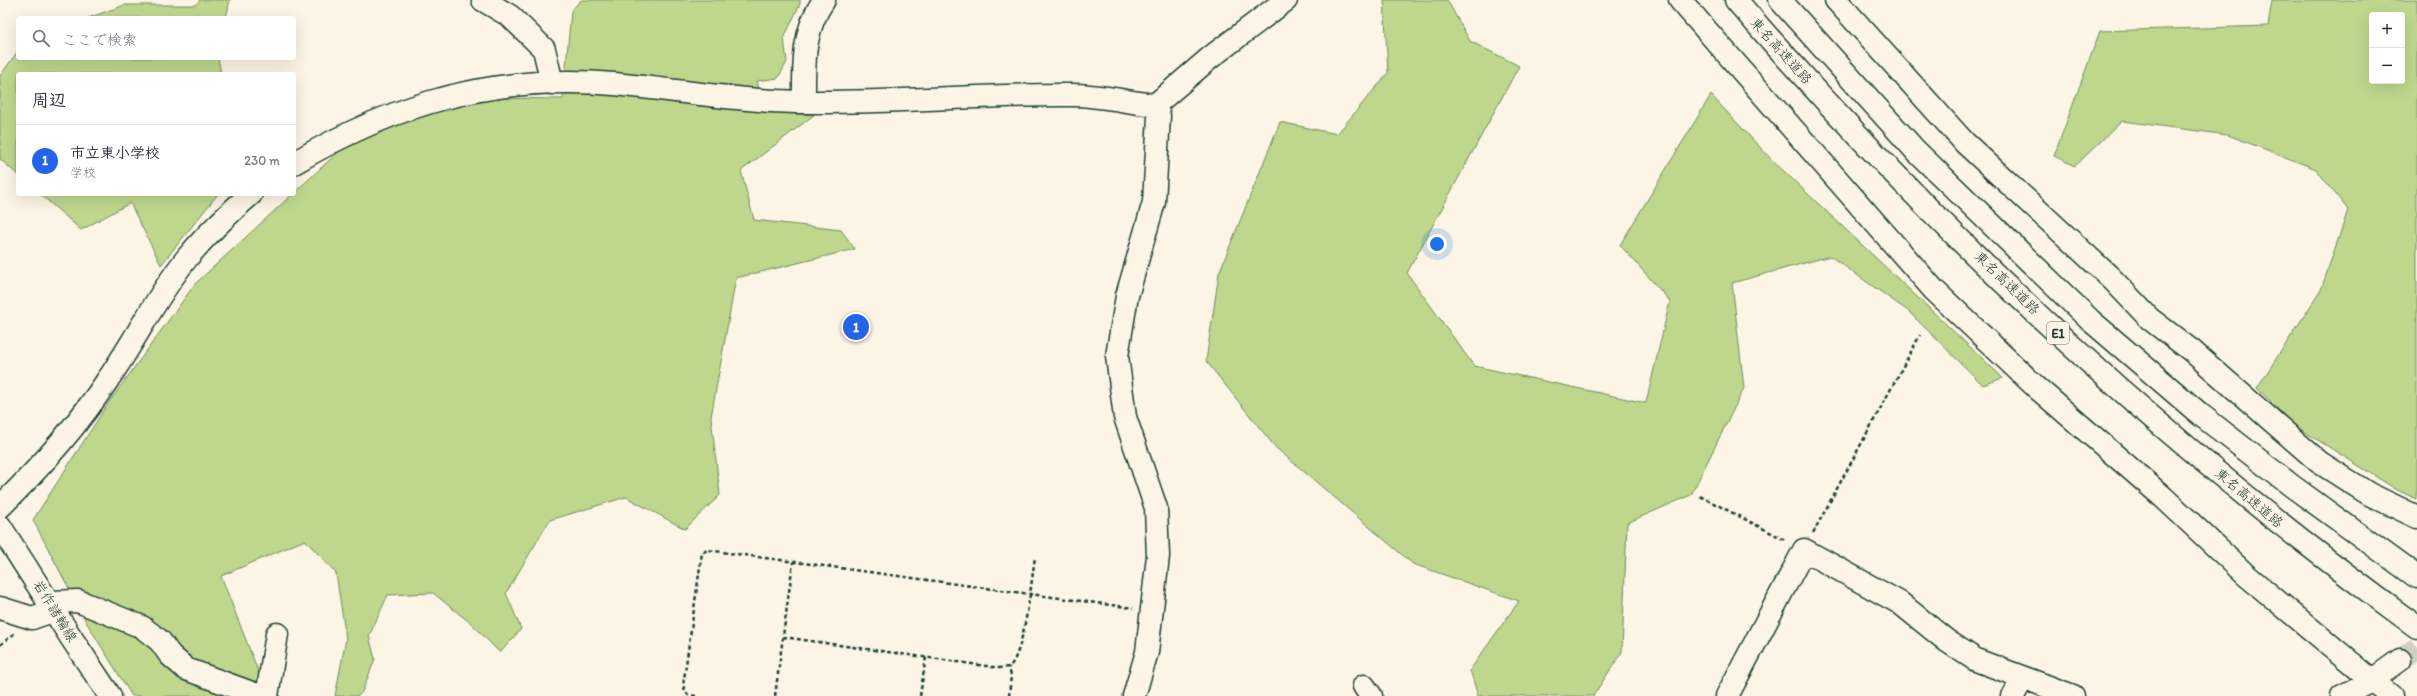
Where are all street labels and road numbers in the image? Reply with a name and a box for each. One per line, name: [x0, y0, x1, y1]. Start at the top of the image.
street label: 東名高速道路: [1747, 14, 1815, 88]
street label: 東名高速道路: [1971, 248, 2043, 318]
road number: E1: [2047, 322, 2069, 344]
street label: 東名高速道路: [2211, 464, 2287, 532]
street label: 岩作諸輪線: [29, 577, 81, 645]

